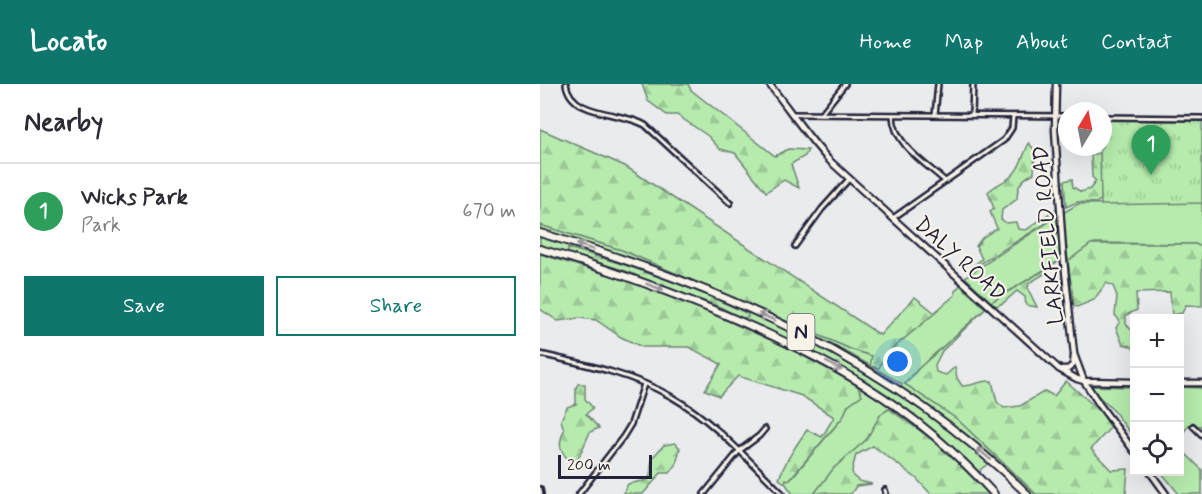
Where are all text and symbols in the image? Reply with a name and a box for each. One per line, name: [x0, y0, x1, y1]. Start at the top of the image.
text: Locato: [30, 24, 107, 61]
text: Home: [860, 28, 912, 56]
text: Map: [945, 28, 983, 56]
text: About: [1016, 28, 1068, 56]
text: Contact: [1101, 28, 1172, 56]
north arrow: [1058, 102, 1112, 156]
text: Nearby: [24, 106, 103, 140]
pin: 1: [1132, 126, 1170, 175]
street label: LARKFIELD ROAD: [1027, 144, 1071, 325]
text: Wicks Park: [81, 184, 188, 212]
text: 1: [39, 198, 48, 225]
text: 670 m: [462, 198, 516, 225]
street label: DALY ROAD: [908, 211, 1012, 308]
text: Park: [81, 212, 121, 239]
one-way arrow: [576, 241, 595, 252]
button: Save: [24, 276, 264, 336]
button: Share: [276, 276, 516, 336]
one-way arrow: [646, 283, 664, 294]
one-way arrow: [758, 310, 776, 322]
road number: N: [788, 314, 814, 350]
map controls: [1130, 314, 1184, 476]
button: +: [1130, 314, 1184, 368]
your location: [883, 347, 912, 376]
one-way arrow: [824, 361, 842, 372]
button: −: [1130, 368, 1184, 422]
button: locate: [1130, 422, 1184, 476]
one-way arrow: [977, 447, 992, 461]
scale bar: [558, 452, 652, 480]
text: 200 m: [567, 455, 611, 476]

